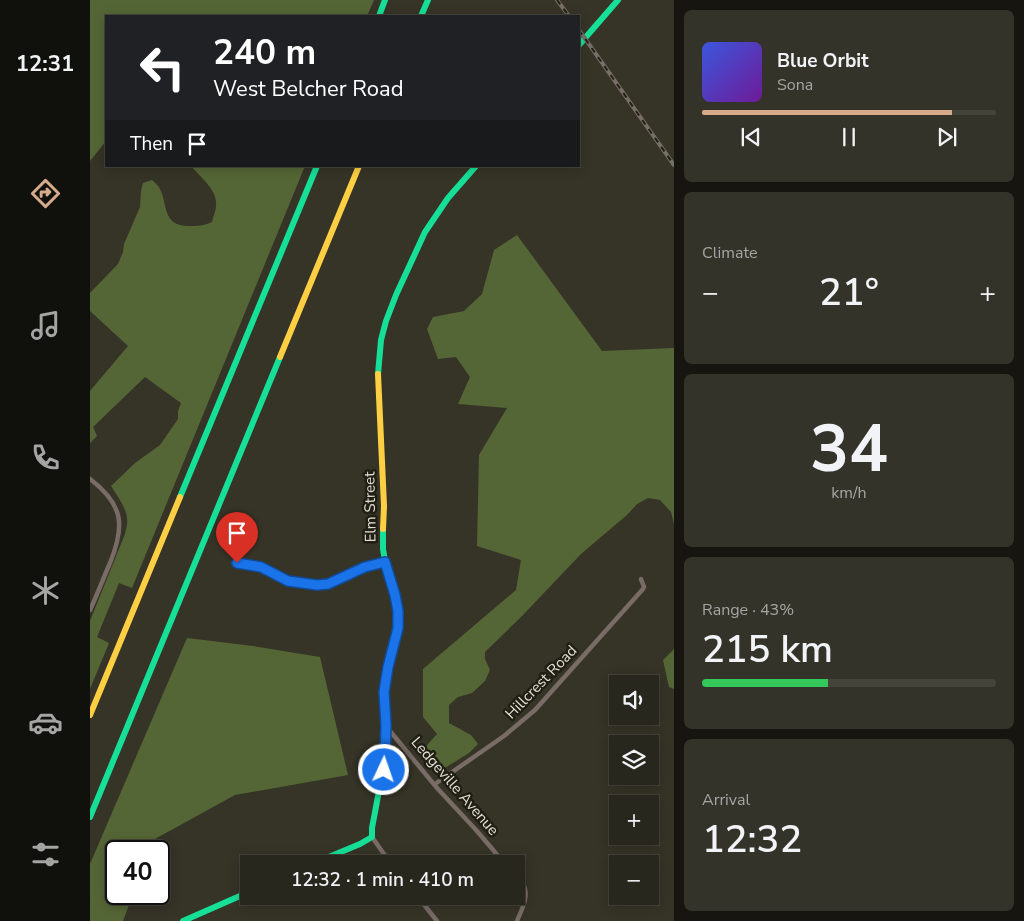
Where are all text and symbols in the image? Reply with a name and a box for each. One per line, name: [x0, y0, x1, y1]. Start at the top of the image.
text: 240 m: [213, 29, 316, 76]
icon: left: [130, 35, 195, 100]
text: Blue Orbit: [777, 48, 868, 74]
text: 12:31: [16, 49, 74, 79]
text: West Belcher Road: [213, 74, 404, 104]
text: Sona: [777, 74, 813, 96]
icon: previous: [737, 123, 765, 151]
icon: pause: [835, 123, 863, 151]
icon: next: [933, 123, 961, 151]
icon: arrive: [183, 130, 211, 158]
text: Then: [130, 131, 173, 157]
icon: directions: [28, 176, 63, 211]
text: Climate: [702, 242, 757, 264]
text: 21°: [819, 267, 879, 318]
text: −: [702, 274, 719, 312]
text: +: [979, 274, 996, 312]
icon: music: [28, 308, 63, 343]
text: 34: [810, 405, 888, 494]
icon: phone: [28, 440, 63, 475]
street label: Elm Street: [359, 471, 381, 543]
text: km/h: [831, 482, 867, 504]
pin: [216, 512, 258, 563]
icon: arrive: [223, 519, 251, 547]
icon: climate: [28, 573, 63, 608]
text: Range · 43%: [702, 599, 794, 621]
text: 215 km: [702, 624, 833, 675]
street label: Hillcrest Road: [501, 641, 581, 723]
map controls: [609, 675, 659, 905]
button: sound: [609, 675, 659, 725]
icon: car: [28, 705, 63, 740]
street label: Ledgeville Avenue: [407, 733, 503, 840]
button: layers: [609, 735, 659, 785]
position arrow: [357, 743, 409, 795]
text: Arrival: [702, 789, 750, 811]
button: +: [609, 795, 659, 845]
text: 12:32: [702, 814, 802, 865]
icon: filters: [28, 837, 63, 872]
speed limit sign: 40: [105, 840, 170, 905]
button: −: [609, 855, 659, 905]
text: 12:32 · 1 min · 410 m: [291, 867, 474, 893]

